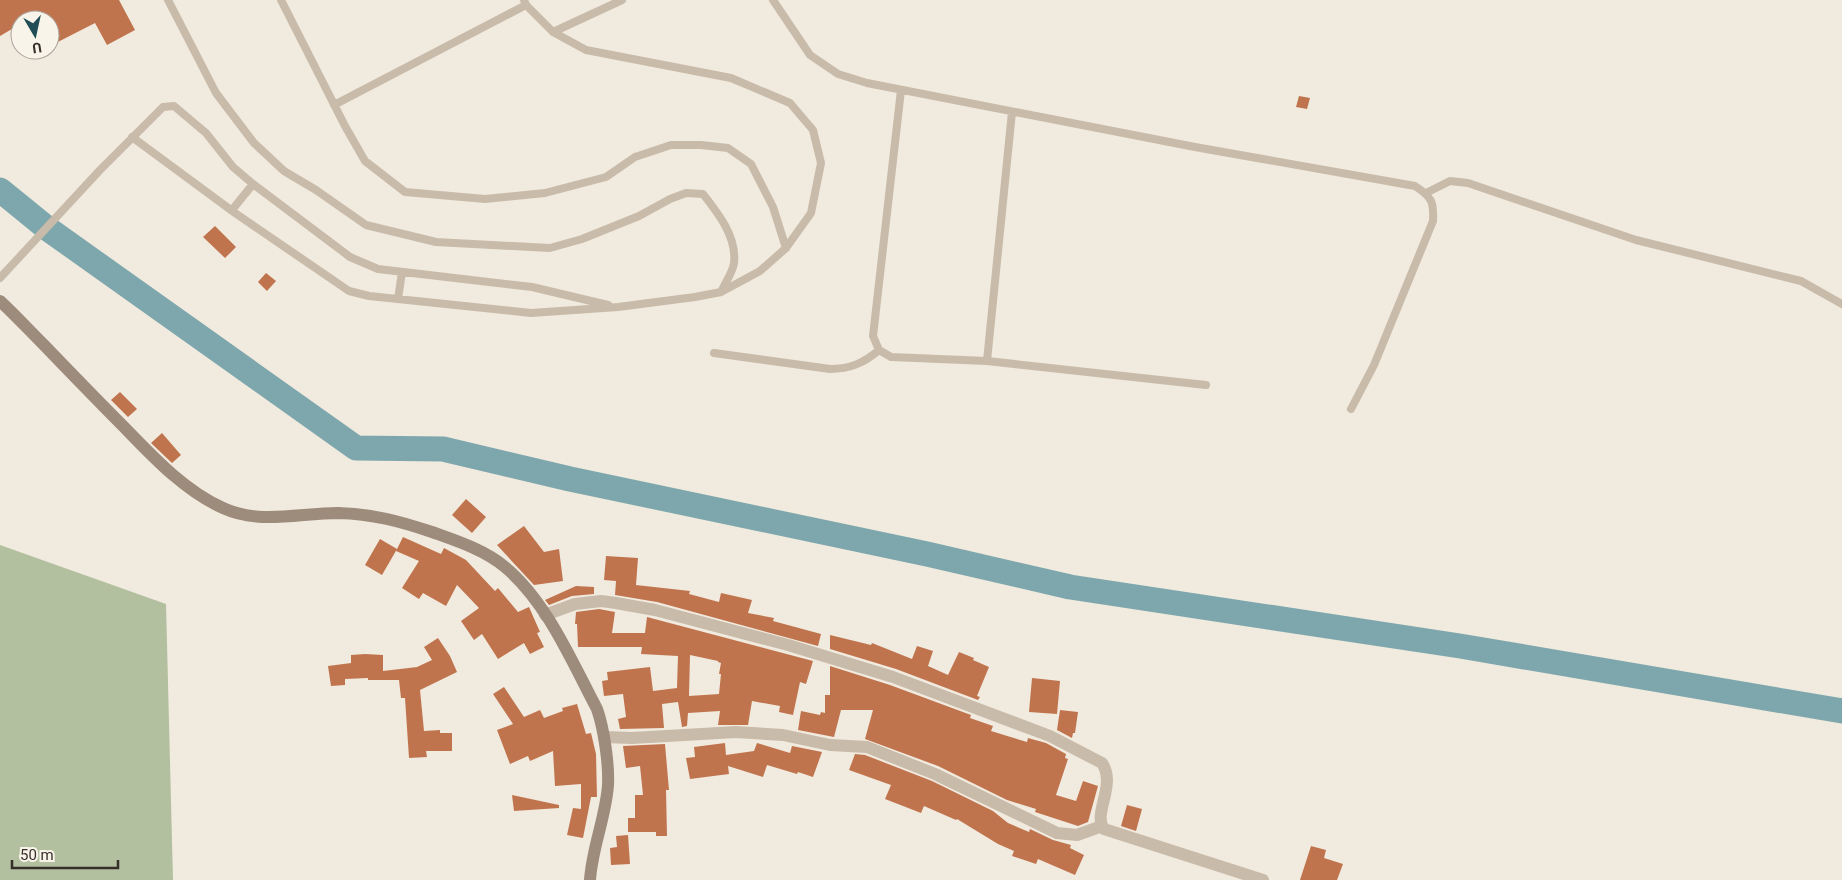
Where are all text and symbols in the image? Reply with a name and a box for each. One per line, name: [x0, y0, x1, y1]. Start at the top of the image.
north arrow: [10, 10, 60, 60]
text: U: [31, 39, 43, 56]
scale bar: [12, 838, 119, 870]
text: 50 m: [20, 846, 54, 864]

